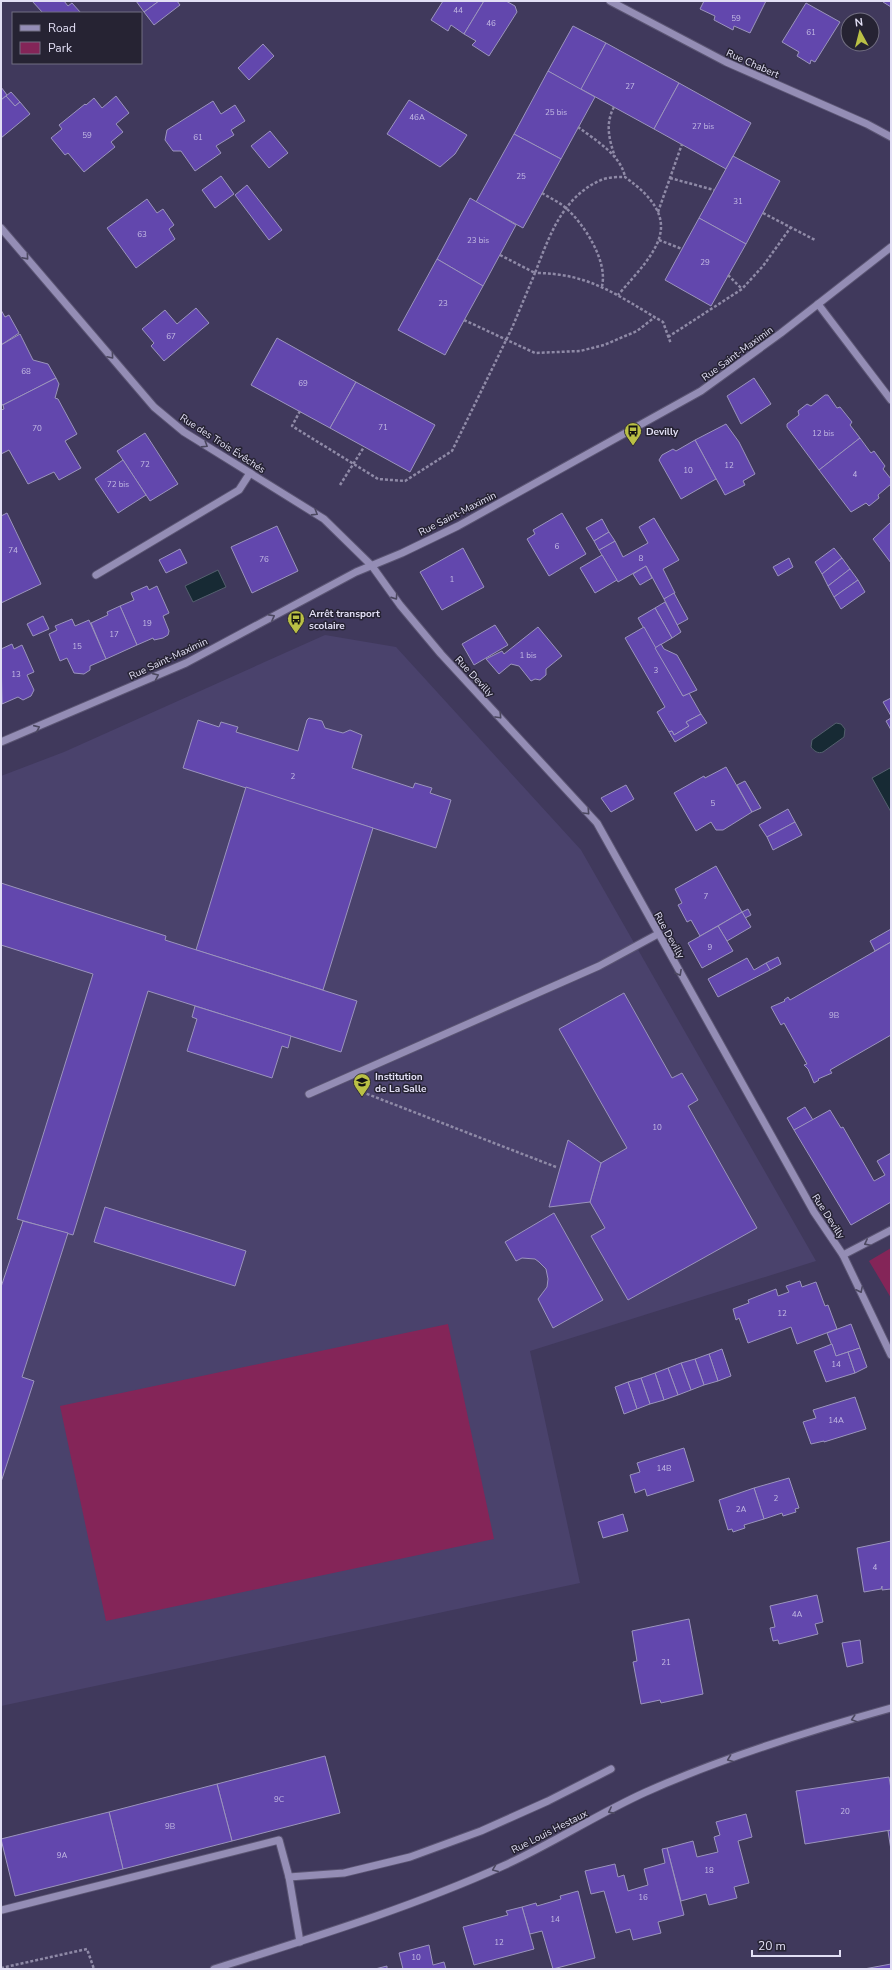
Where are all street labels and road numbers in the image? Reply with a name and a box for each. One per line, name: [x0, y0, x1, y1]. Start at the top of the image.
street label: Rue Chabert: [724, 46, 782, 82]
street label: Rue Saint-Maximin: [699, 323, 776, 385]
street label: Rue des Trois Évêchés: [177, 411, 268, 477]
street label: Rue Saint-Maximin: [416, 488, 499, 539]
street label: Rue Saint-Maximin: [127, 635, 210, 683]
street label: Rue Devilly: [452, 653, 497, 701]
street label: Rue Devilly: [651, 910, 688, 962]
street label: Rue Devilly: [808, 1191, 848, 1243]
street label: Rue Louis Hestaux: [509, 1806, 591, 1857]

